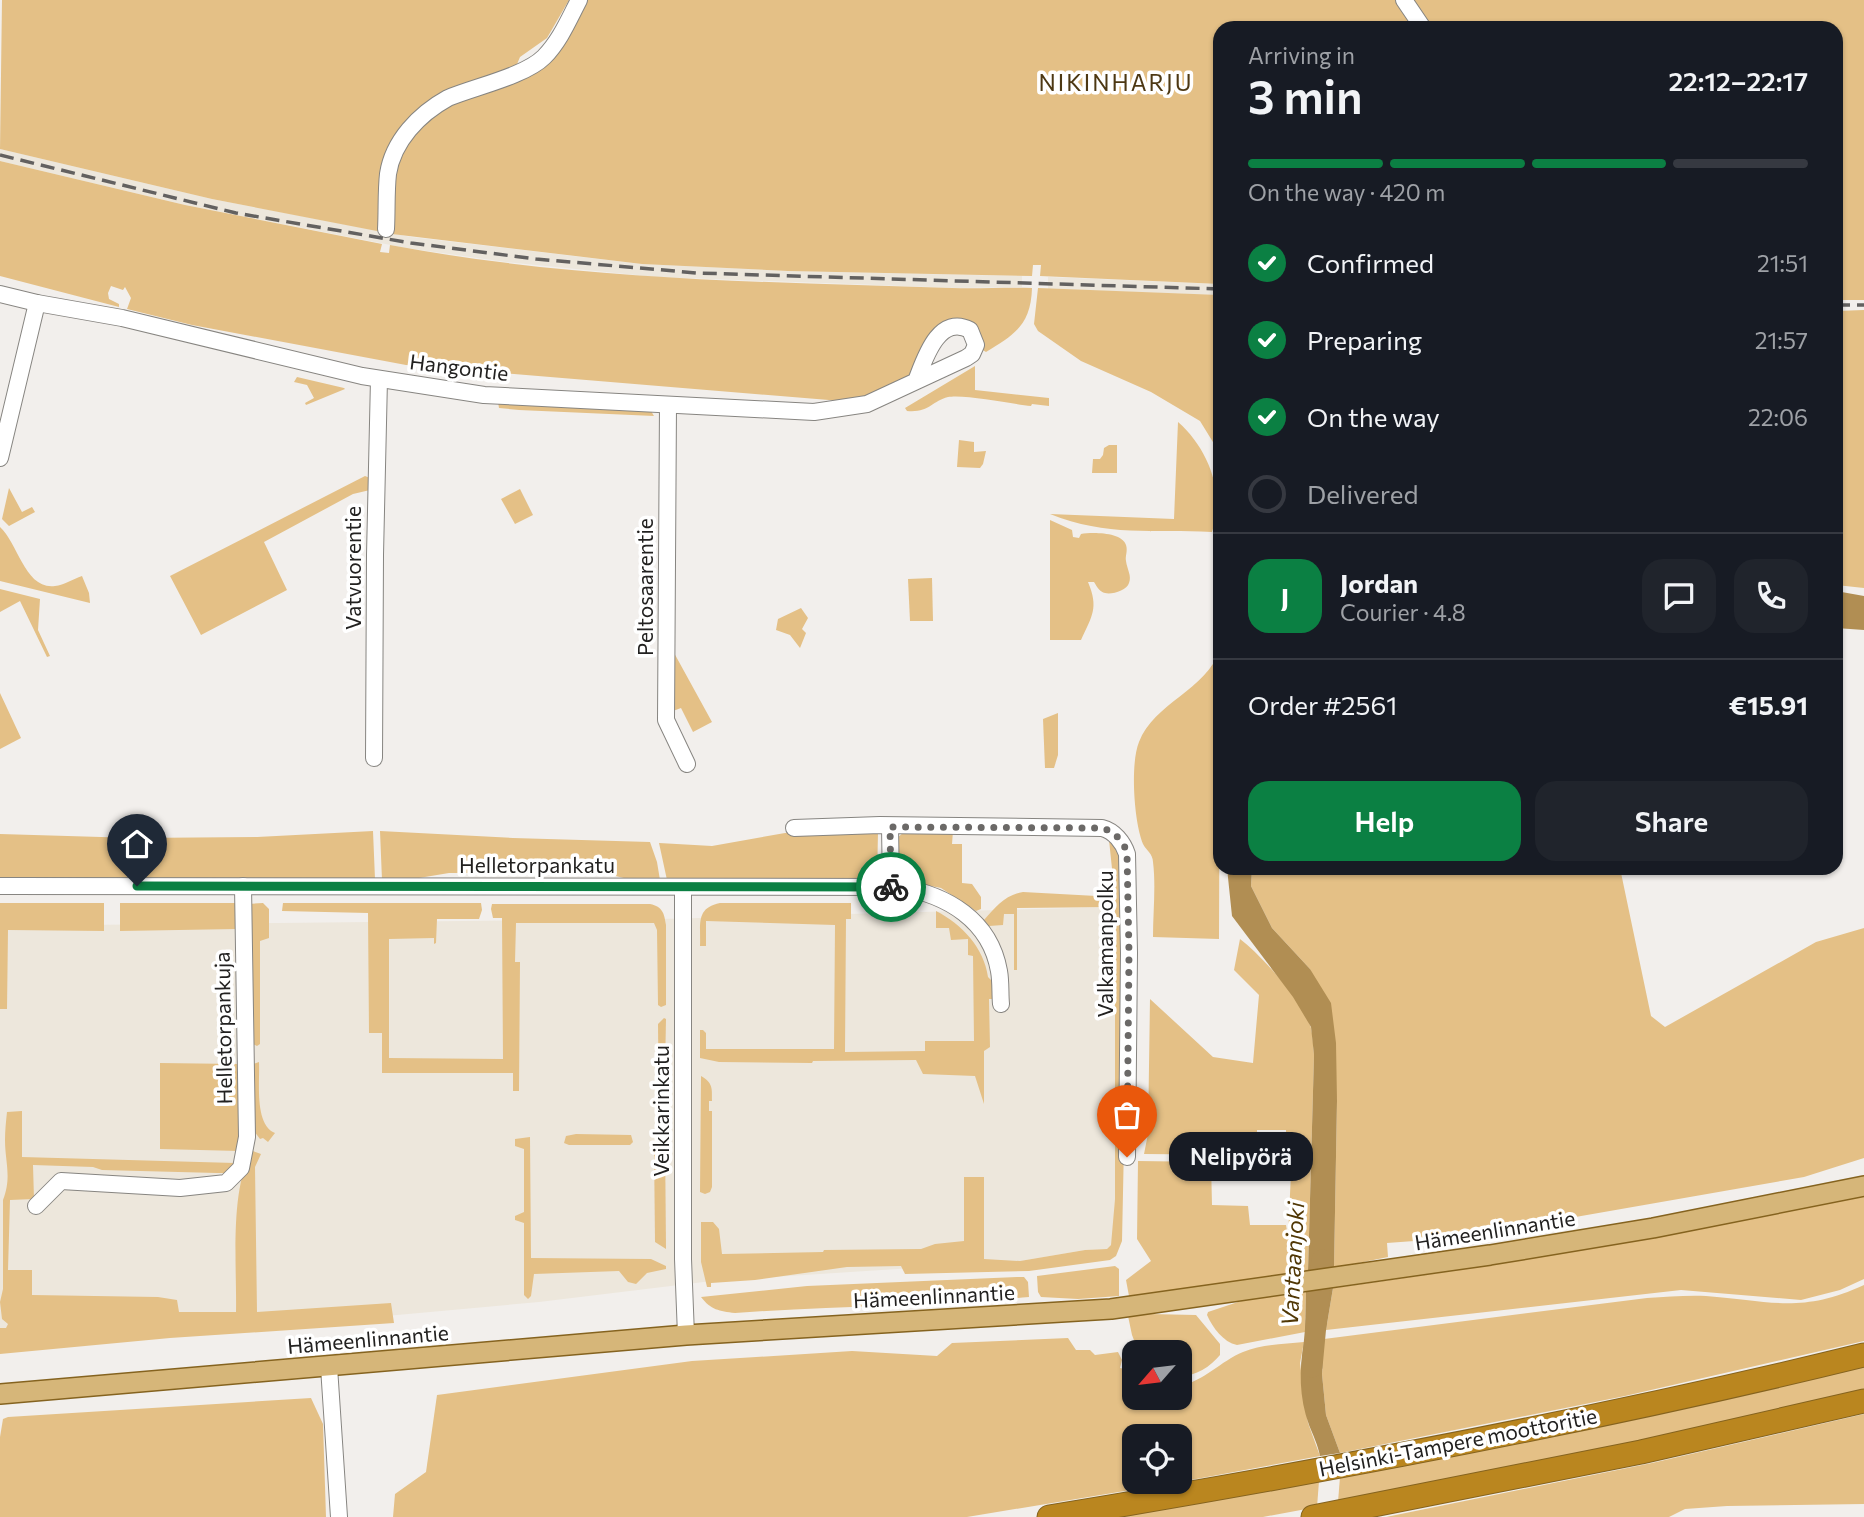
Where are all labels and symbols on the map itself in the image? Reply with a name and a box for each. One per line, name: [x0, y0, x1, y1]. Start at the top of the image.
district label: NIKINHARJU: [1039, 68, 1194, 96]
street label: Hangontie: [408, 348, 510, 385]
street label: Vatvuorentie: [340, 506, 365, 630]
street label: Peltosaarentie: [632, 518, 657, 656]
pin: [107, 814, 167, 886]
street label: Helletorpankatu: [459, 852, 615, 877]
courier: [856, 852, 926, 922]
street label: Valkamanpolku: [1092, 871, 1117, 1017]
street label: Helletorpankuja: [209, 951, 236, 1105]
street label: Veikkarinkatu: [648, 1045, 673, 1177]
pin: [1097, 1085, 1157, 1157]
callout: Nelipyörä: [1169, 1132, 1312, 1182]
water label: Vantaanjoki: [1275, 1200, 1309, 1327]
street label: Hämeenlinnantie: [1413, 1204, 1577, 1255]
street label: Hämeenlinnantie: [852, 1279, 1015, 1312]
street label: Hämeenlinnantie: [286, 1319, 450, 1358]
north arrow: [1122, 1340, 1192, 1410]
street label: Helsinki-Tampere moottoritie: [1316, 1402, 1599, 1481]

